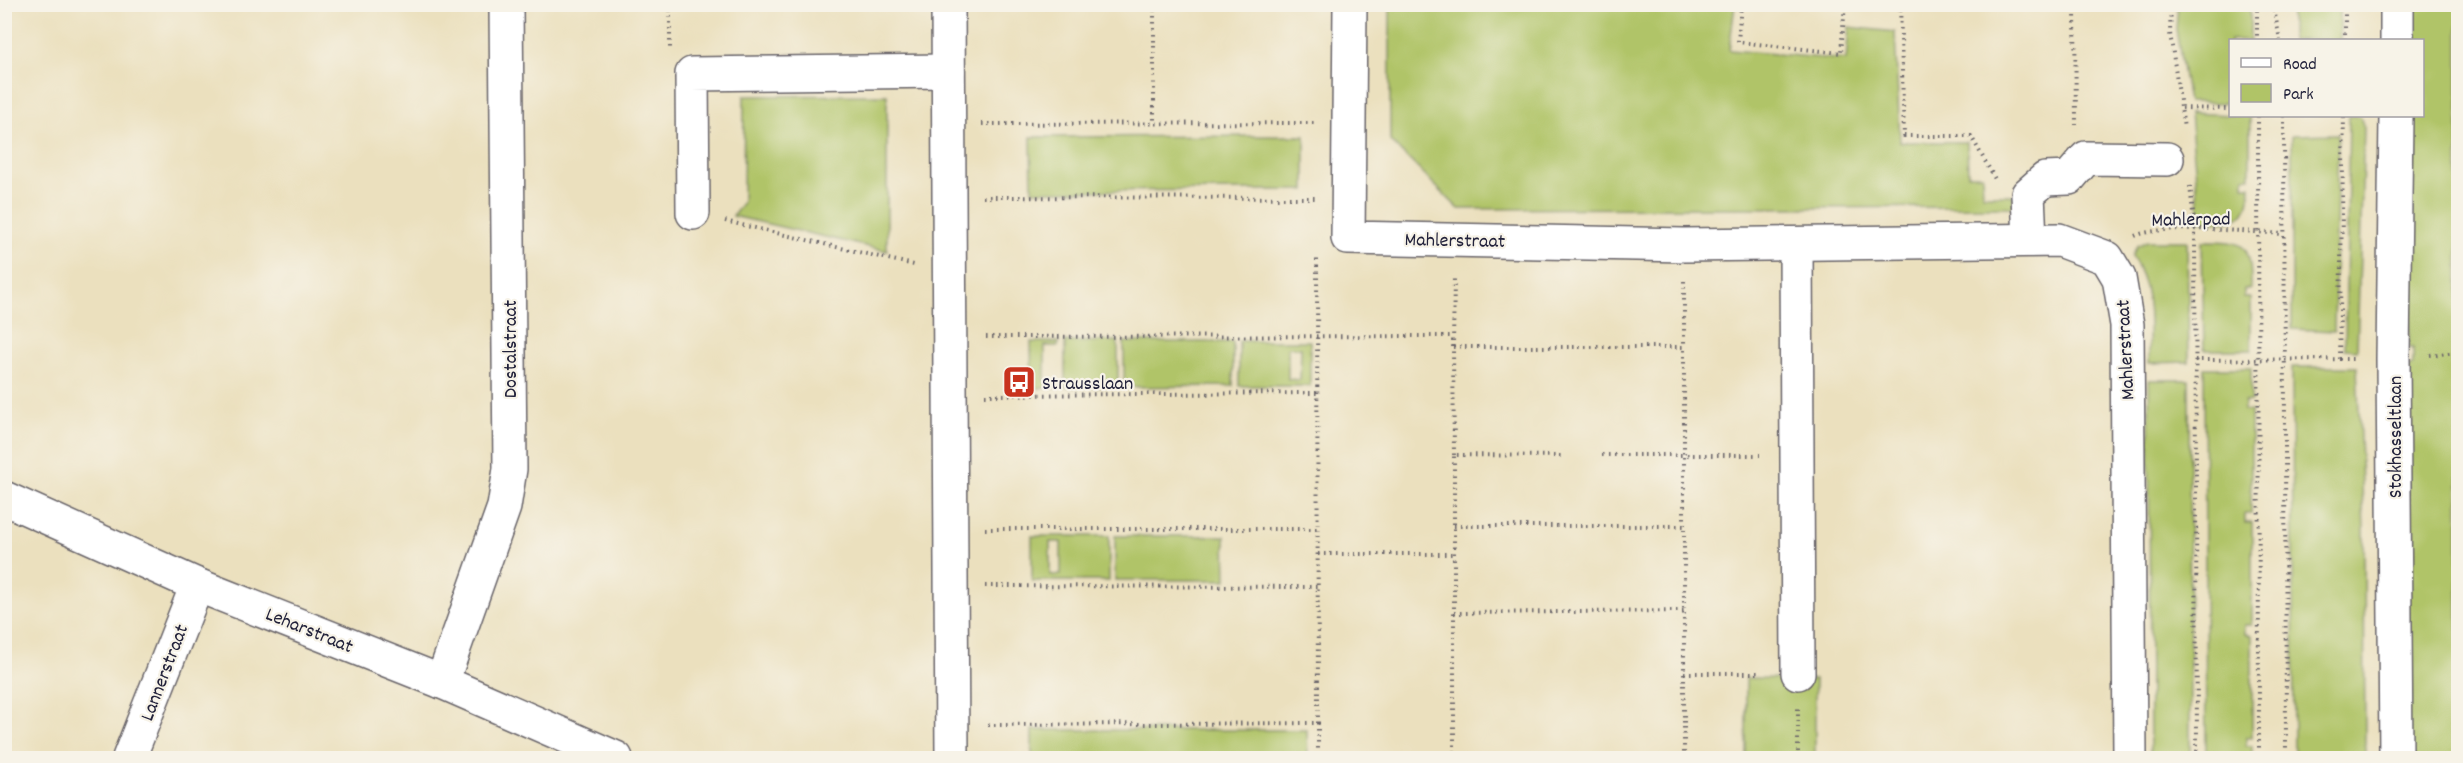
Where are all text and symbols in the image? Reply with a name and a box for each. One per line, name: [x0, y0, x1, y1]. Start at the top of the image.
legend: [2229, 39, 2424, 117]
text: Road: [2283, 53, 2317, 78]
text: Park: [2283, 83, 2314, 108]
street label: Mahlerpad: [2151, 206, 2231, 236]
street label: Mahlerstraat: [1404, 227, 1505, 257]
street label: Mahlerstraat: [2110, 299, 2144, 401]
street label: Dostalstraat: [498, 300, 526, 398]
bus stop icon: Strausslaan: [1001, 364, 1037, 400]
place label: Strausslaan: [1042, 371, 1133, 399]
street label: Stokhasseltlaan: [2383, 376, 2411, 498]
street label: Leharstraat: [261, 602, 357, 662]
street label: Lannerstraat: [135, 621, 197, 726]

